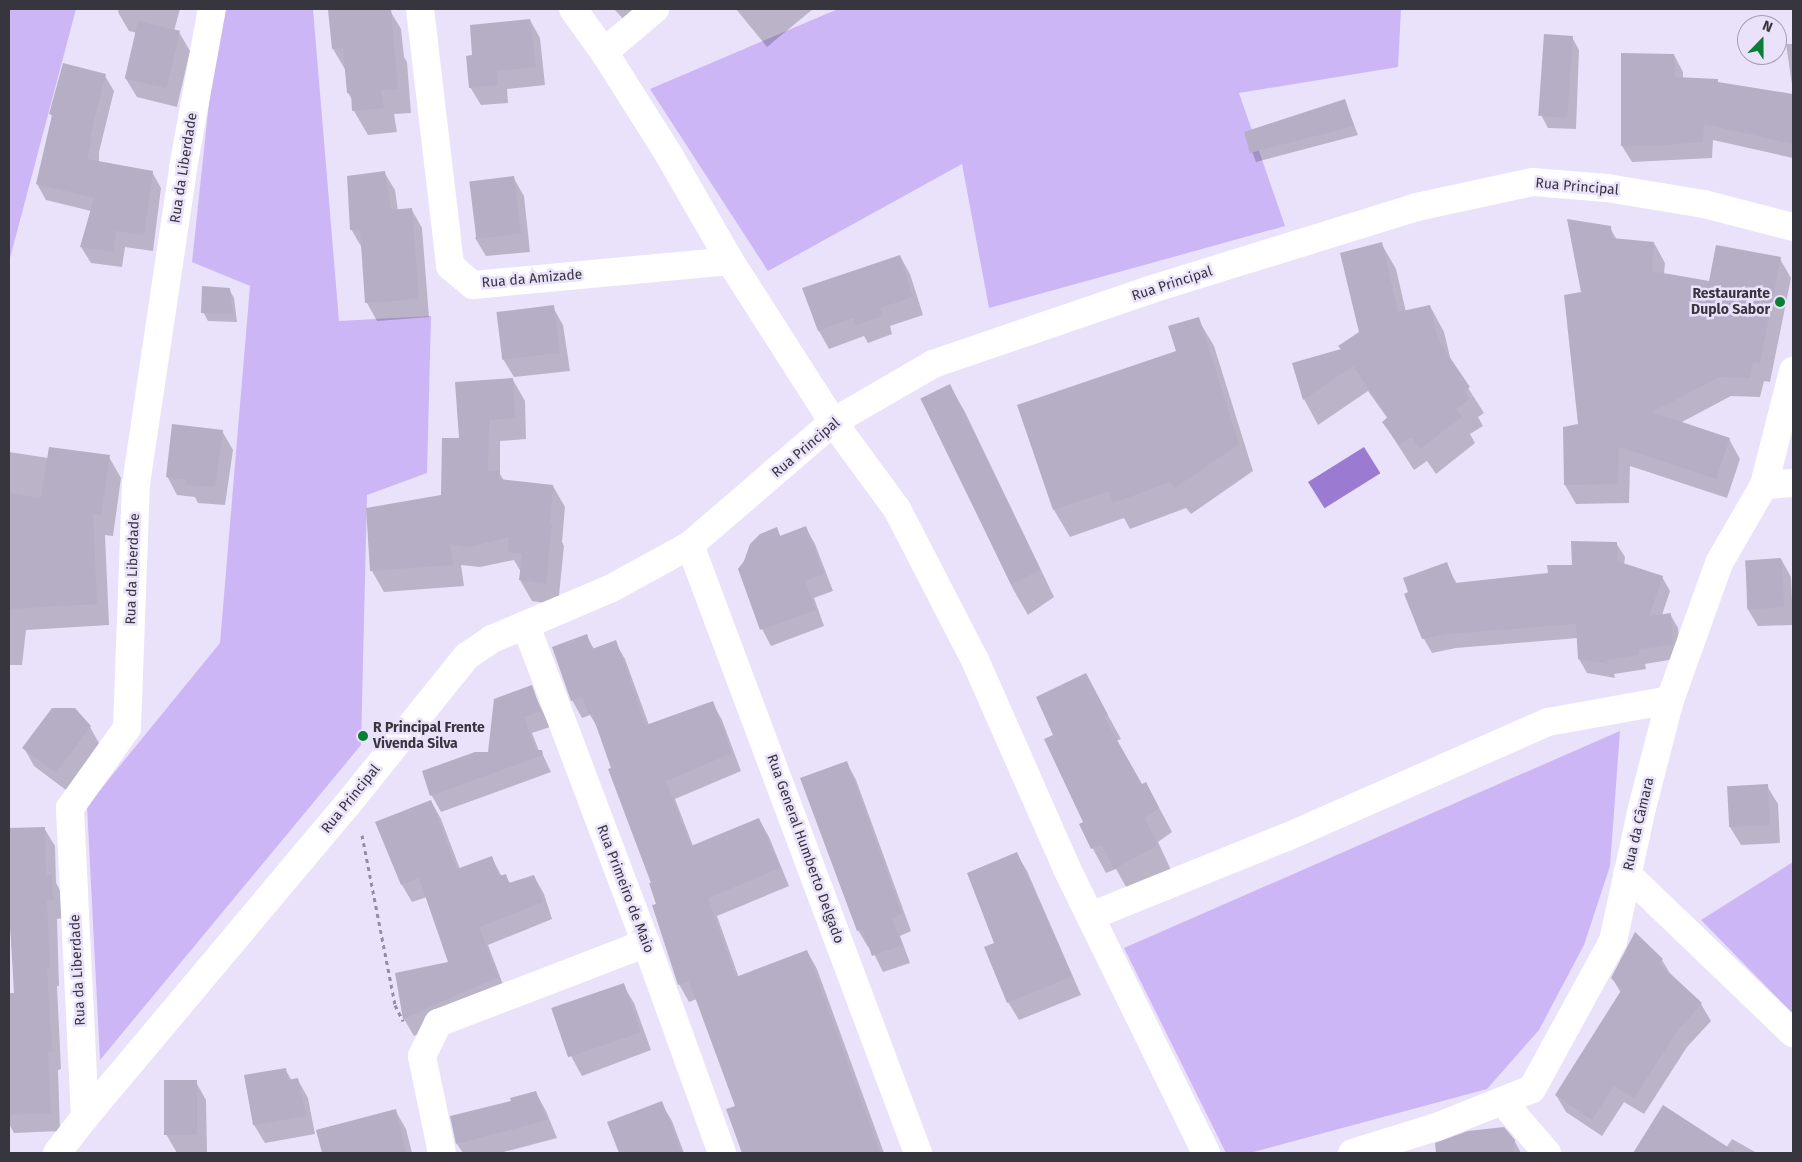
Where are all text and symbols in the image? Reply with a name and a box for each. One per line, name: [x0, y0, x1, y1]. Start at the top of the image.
north arrow: [1737, 15, 1787, 65]
text: N: [1760, 17, 1775, 36]
street label: Rua da Liberdade: [167, 112, 201, 224]
street label: Rua Principal: [1535, 175, 1619, 199]
street label: Rua Principal: [1130, 263, 1214, 305]
street label: Rua da Amizade: [481, 266, 583, 292]
place label: Restaurante Duplo Sabor: [1691, 286, 1770, 318]
marker: Restaurante Duplo Sabor: [1774, 296, 1786, 308]
street label: Rua Principal: [769, 415, 843, 481]
street label: Rua da Liberdade: [123, 513, 143, 625]
place label: R Principal Frente Vivenda Silva: [373, 720, 485, 752]
marker: R Principal Frente Vivenda Silva: [357, 730, 369, 742]
street label: Rua General Humberto Delgado: [763, 752, 847, 946]
street label: Rua Principal: [318, 761, 384, 837]
street label: Rua da Câmara: [1620, 776, 1658, 872]
street label: Rua Primeiro de Maio: [593, 823, 657, 955]
street label: Rua da Liberdade: [67, 914, 89, 1026]

